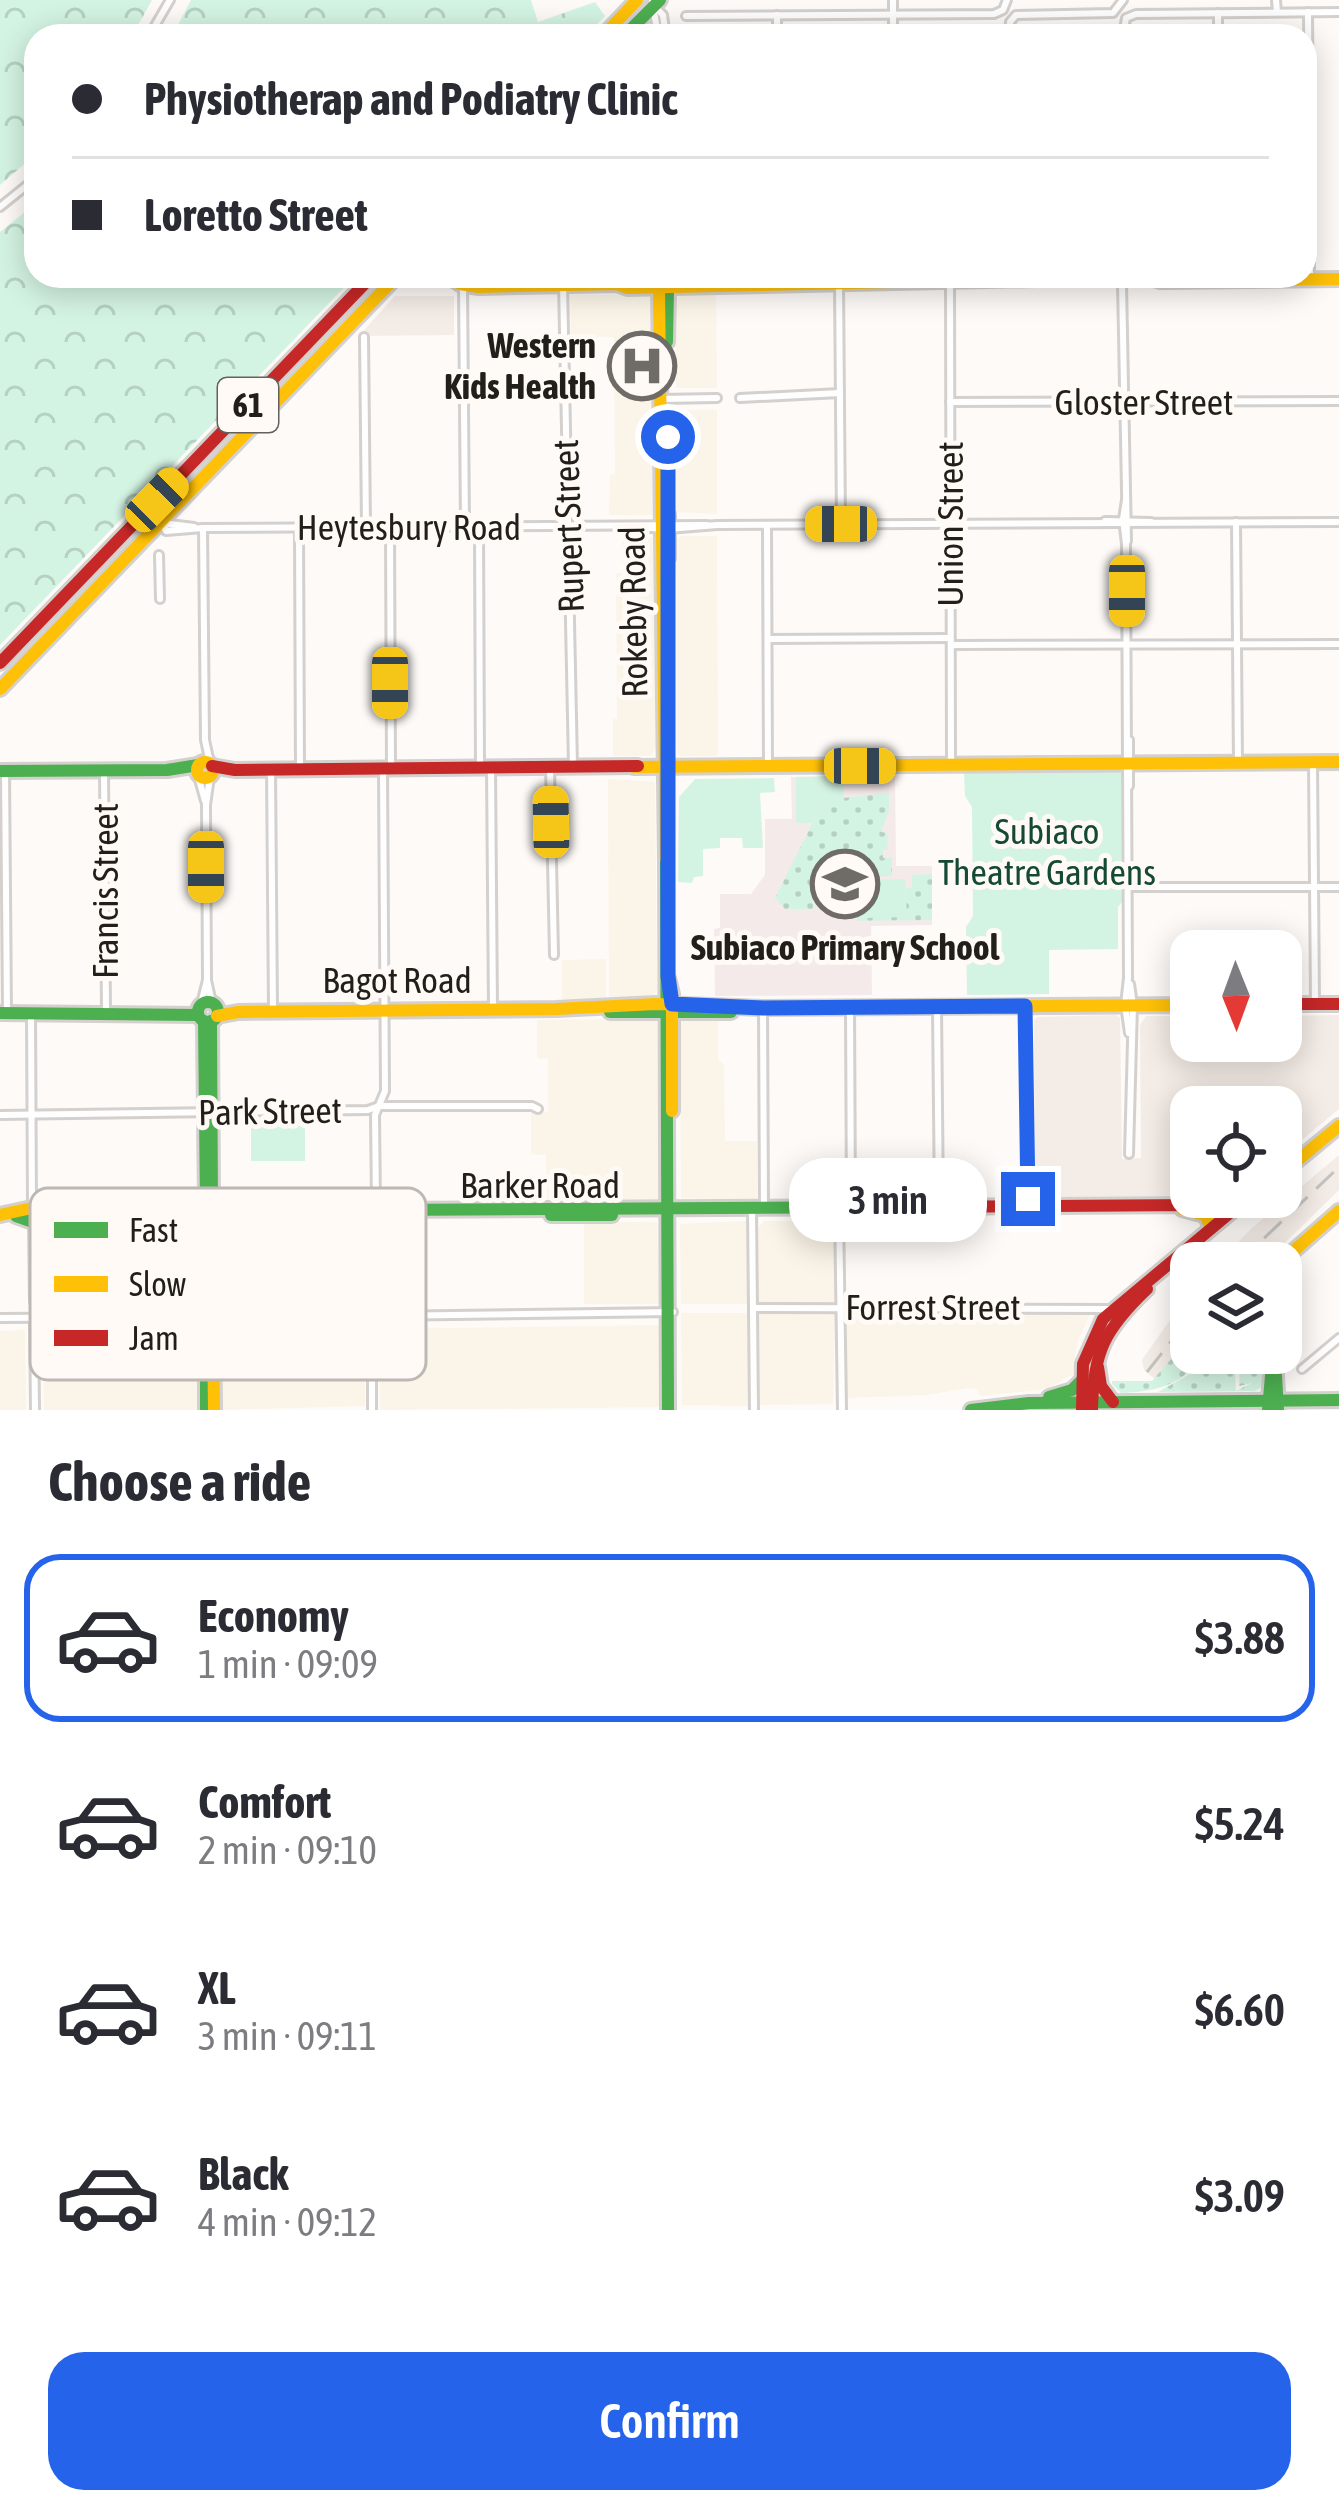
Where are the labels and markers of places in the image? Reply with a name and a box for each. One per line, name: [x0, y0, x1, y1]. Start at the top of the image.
place label: Western Kids Health: [444, 324, 596, 407]
hospital icon: Western Kids Health: [607, 331, 677, 401]
school or university icon: Subiaco Primary School: [810, 849, 880, 919]
place label: Subiaco Primary School: [691, 926, 1000, 968]

